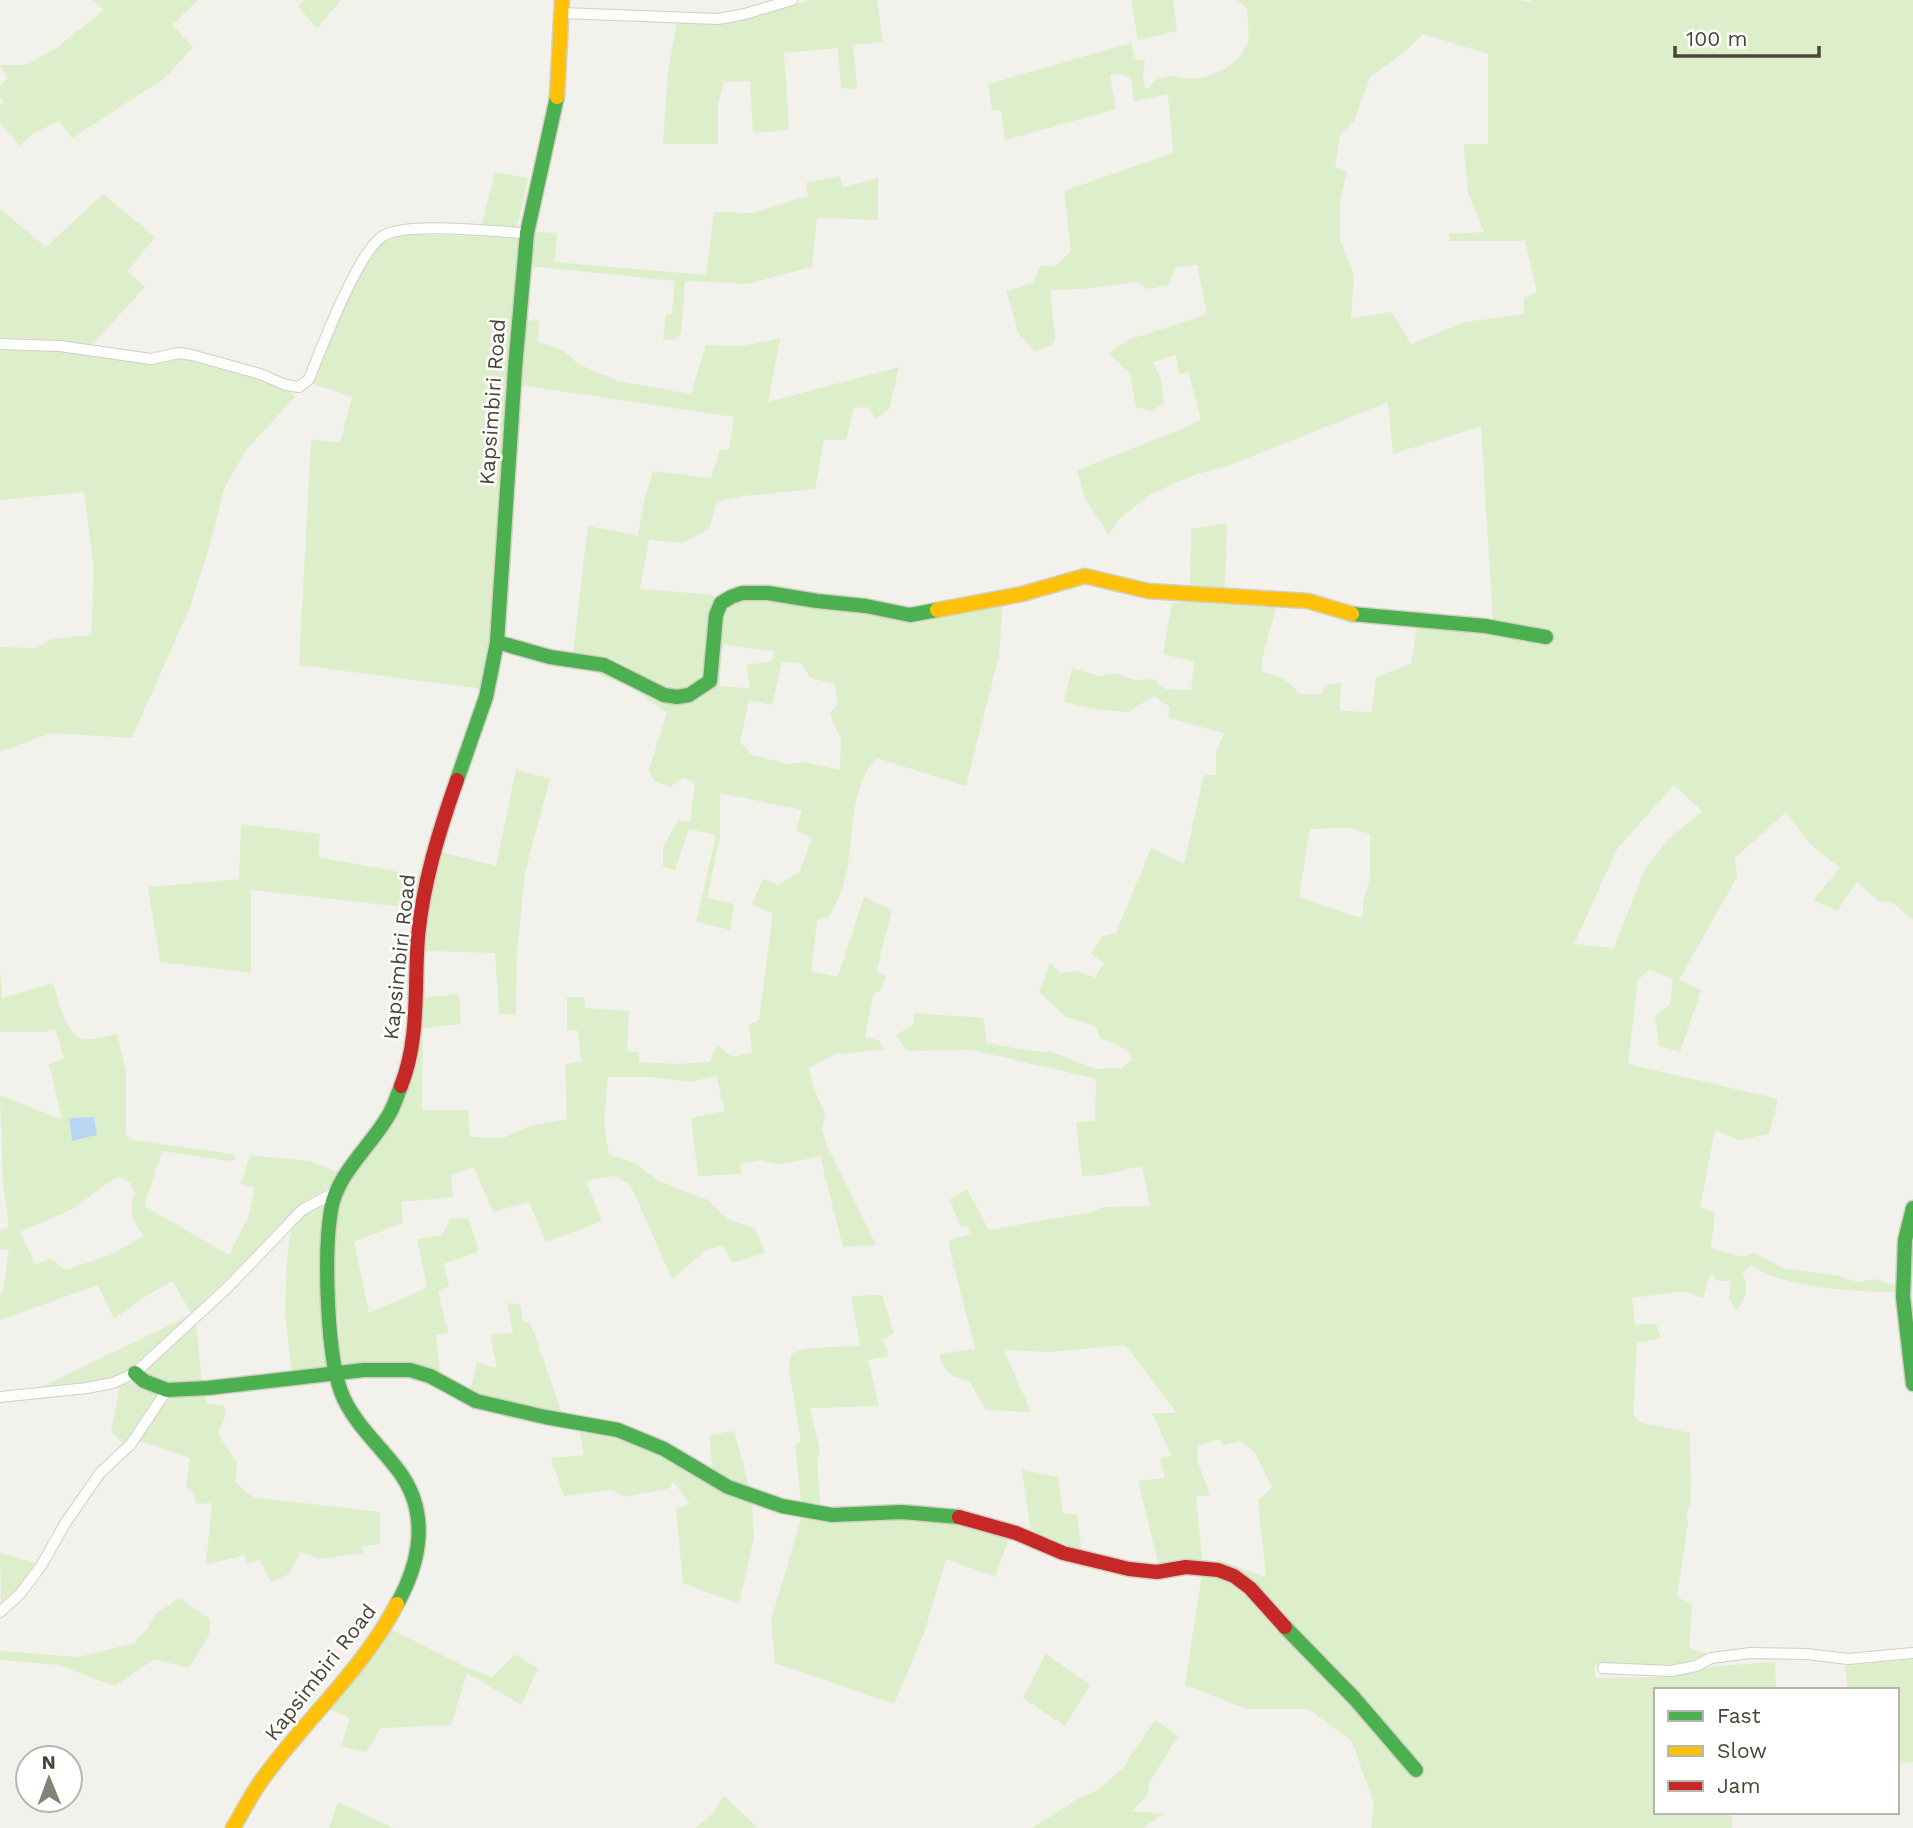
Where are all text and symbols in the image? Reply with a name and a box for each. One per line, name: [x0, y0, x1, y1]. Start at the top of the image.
scale bar: [1675, 14, 1818, 58]
text: 100 m: [1686, 26, 1748, 51]
street label: Kapsimbiri Road: [474, 318, 510, 486]
street label: Kapsimbiri Road: [378, 873, 420, 1041]
street label: Kapsimbiri Road: [259, 1599, 381, 1745]
legend: [1654, 1688, 1899, 1814]
text: Fast: [1717, 1703, 1761, 1728]
text: Slow: [1717, 1738, 1767, 1763]
north arrow: [14, 1744, 84, 1814]
text: N: [41, 1751, 56, 1774]
text: Jam: [1717, 1773, 1760, 1798]

